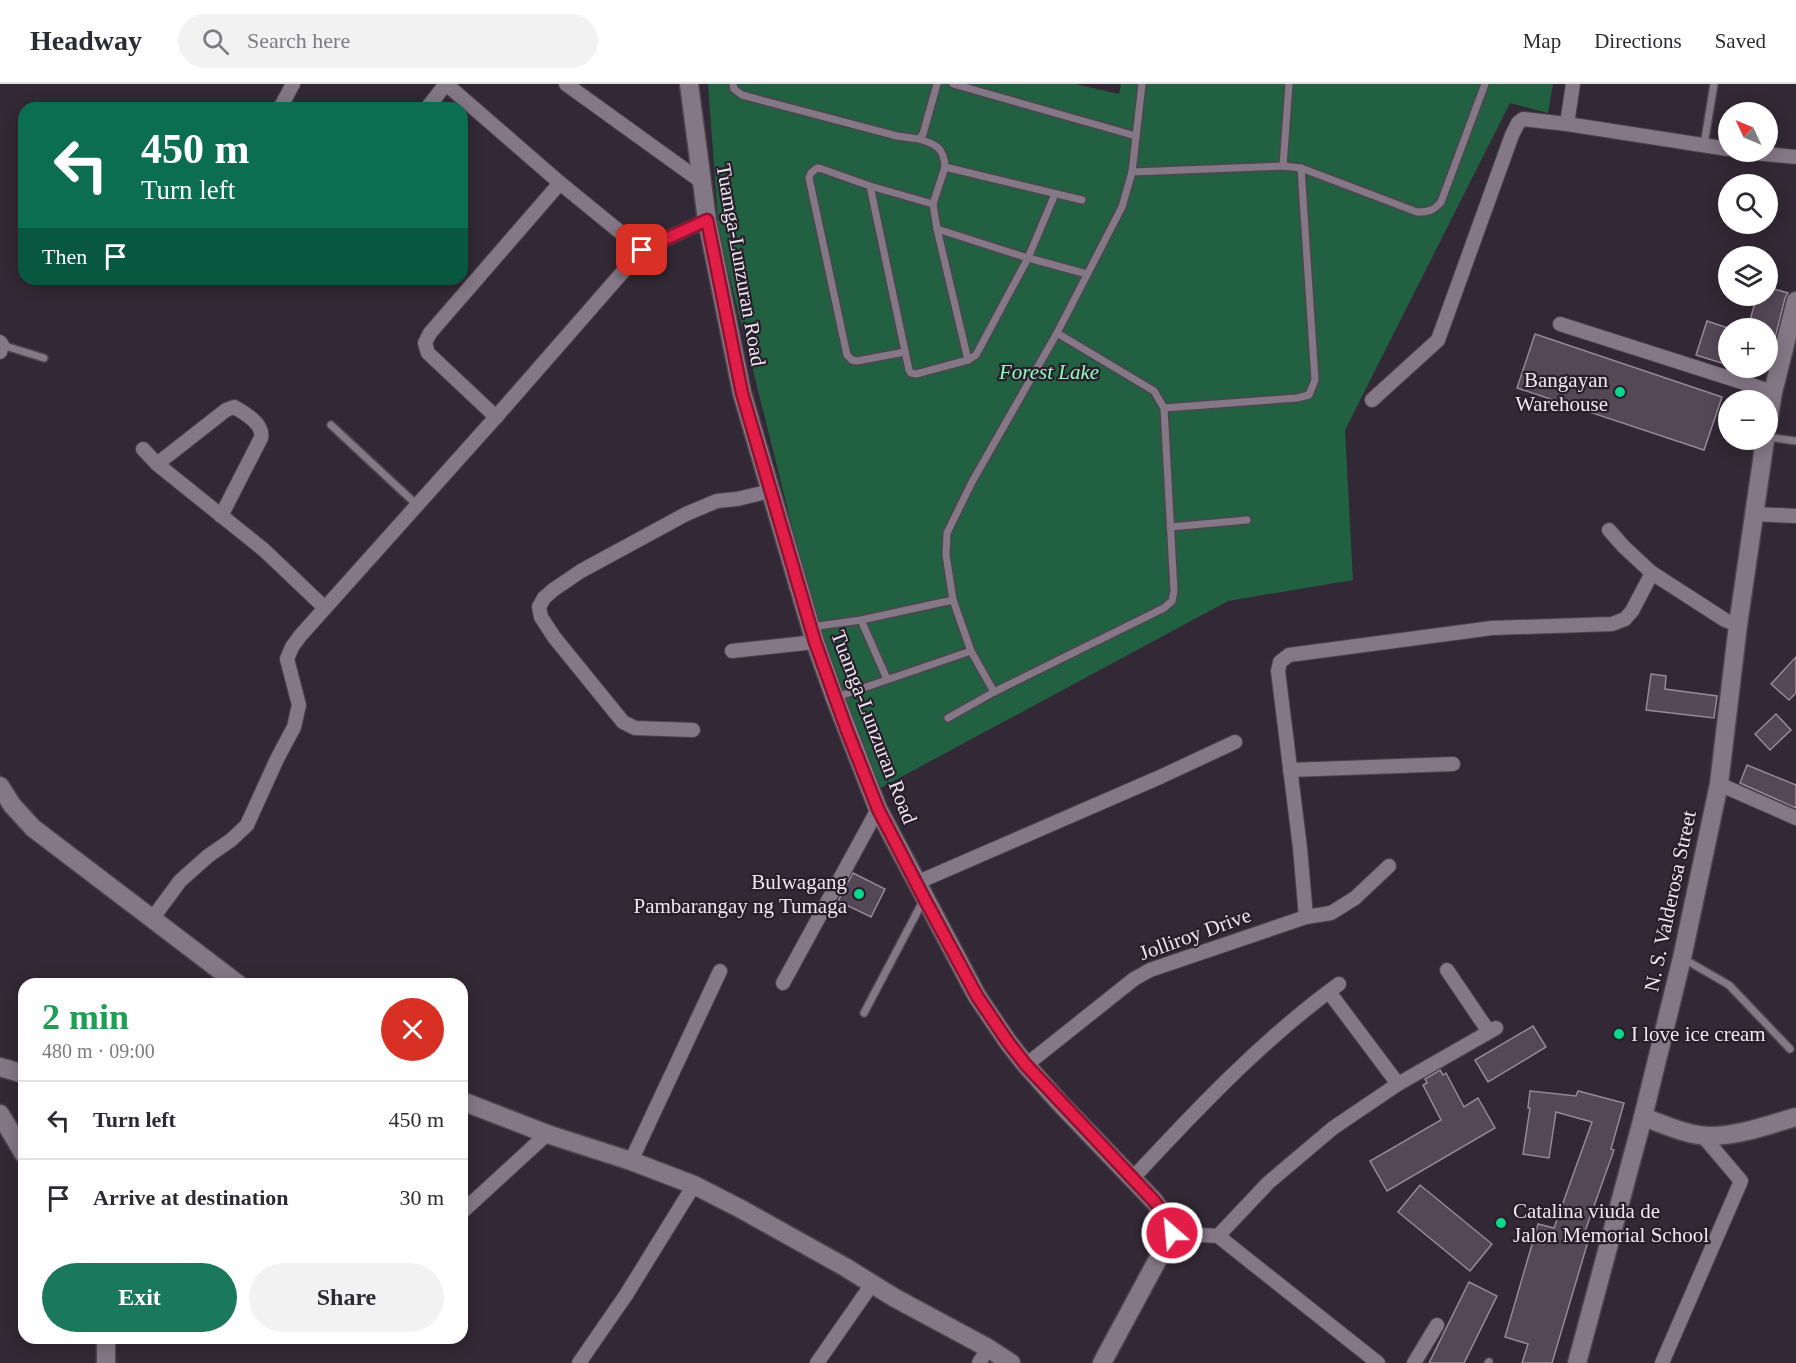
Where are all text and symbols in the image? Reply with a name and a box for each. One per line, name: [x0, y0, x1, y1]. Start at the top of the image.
search box: [178, 14, 598, 68]
text: Headway: [30, 25, 142, 56]
icon: search: [199, 25, 232, 58]
text: Search here: [247, 28, 350, 53]
text: Map: [1523, 29, 1561, 53]
text: Directions: [1594, 29, 1682, 53]
text: Saved: [1715, 29, 1766, 53]
north arrow: [1718, 102, 1778, 162]
map controls: [1718, 102, 1778, 450]
icon: left: [42, 126, 120, 204]
text: 450 m: [141, 126, 250, 172]
street label: Tuamga-Lunzuran Road: [711, 162, 771, 369]
button: search: [1718, 174, 1778, 234]
text: Turn left: [141, 175, 235, 205]
pin: [616, 224, 667, 275]
icon: arrive: [625, 233, 658, 266]
icon: arrive: [99, 240, 132, 273]
text: Then: [42, 244, 87, 269]
button: layers: [1718, 246, 1778, 306]
button: +: [1718, 318, 1778, 378]
park label: Forest Lake: [998, 360, 1099, 384]
place label: Bangayan Warehouse: [1515, 368, 1608, 416]
marker: Bangayan Warehouse: [1613, 385, 1627, 399]
button: −: [1718, 390, 1778, 450]
street label: Tuamga-Lunzuran Road: [826, 627, 922, 828]
street label: N. S. Valderosa Street: [1639, 808, 1701, 994]
place label: Bulwagang Pambarangay ng Tumaga: [634, 870, 848, 918]
marker: Bulwagang Pambarangay ng Tumaga: [852, 887, 866, 901]
street label: Jolliroy Drive: [1136, 903, 1254, 965]
text: 2 min: [42, 997, 129, 1037]
button: close: [381, 998, 444, 1061]
place label: I love ice cream: [1631, 1022, 1766, 1046]
marker: I love ice cream: [1612, 1027, 1626, 1041]
text: 480 m · 09:00: [42, 1040, 155, 1062]
icon: left: [42, 1104, 75, 1137]
text: Turn left: [93, 1107, 176, 1132]
text: 450 m: [388, 1107, 444, 1132]
icon: arrive: [42, 1182, 75, 1215]
text: Arrive at destination: [93, 1185, 289, 1210]
text: 30 m: [399, 1185, 444, 1210]
place label: Catalina viuda de Jalon Memorial School: [1513, 1199, 1709, 1247]
position arrow: [1140, 1201, 1204, 1265]
marker: Catalina viuda de Jalon Memorial School: [1494, 1216, 1508, 1230]
button: Exit: [42, 1263, 237, 1332]
button: Share: [249, 1263, 444, 1332]

